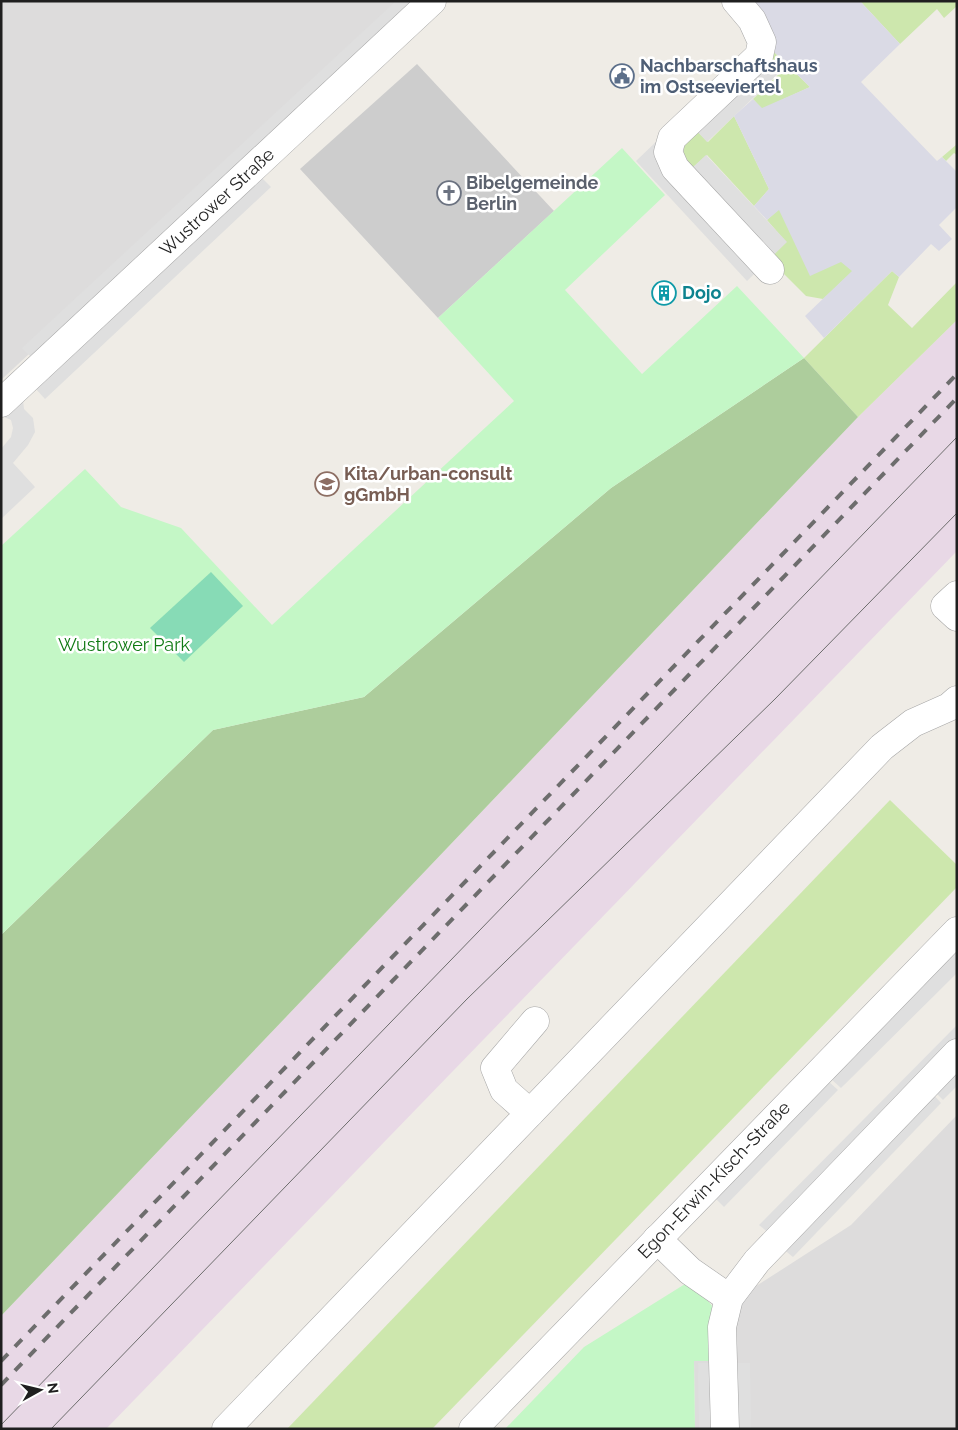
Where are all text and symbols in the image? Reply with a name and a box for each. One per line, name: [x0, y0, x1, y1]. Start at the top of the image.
place label: Nachbarschaftshaus im Ostseeviertel: [640, 55, 818, 97]
public building icon: Nachbarschaftshaus im Ostseeviertel: [609, 63, 635, 89]
street label: Wustrower Straße: [155, 143, 279, 260]
place label: Bibelgemeinde Berlin: [466, 172, 599, 214]
church icon: Bibelgemeinde Berlin: [436, 180, 462, 206]
building icon: Dojo: [651, 280, 677, 306]
place label: Dojo: [682, 282, 721, 303]
place label: Kita/urban-consult gGmbH: [344, 463, 513, 505]
school or university icon: Kita/urban-consult gGmbH: [314, 471, 340, 497]
park label: Wustrower Park: [58, 634, 190, 655]
street label: Egon-Erwin-Kisch-Straße: [633, 1097, 794, 1262]
north arrow: [15, 1365, 65, 1415]
text: N: [44, 1382, 62, 1395]

